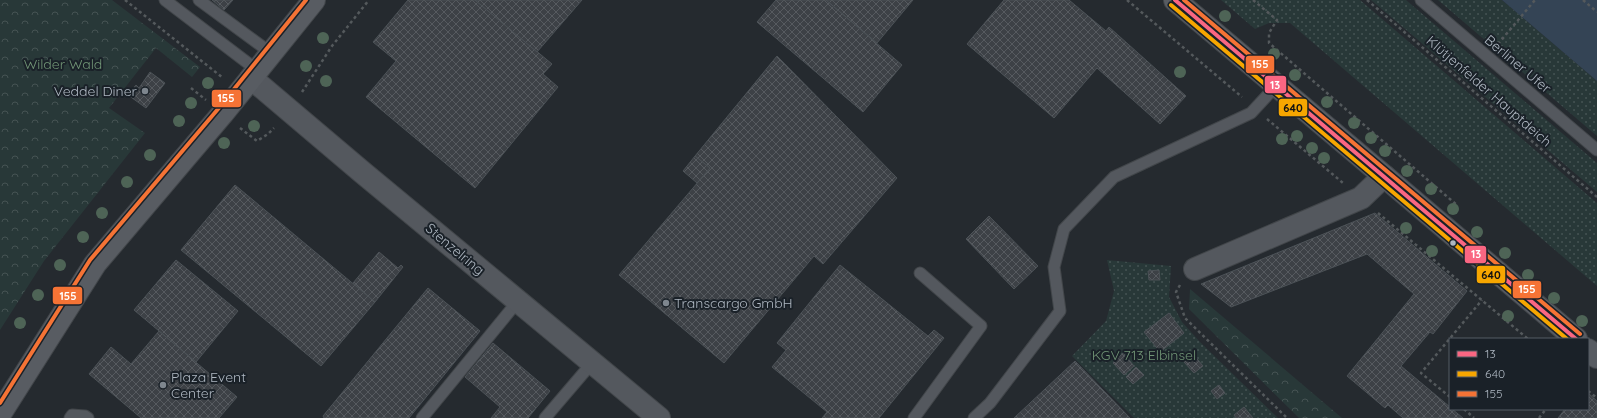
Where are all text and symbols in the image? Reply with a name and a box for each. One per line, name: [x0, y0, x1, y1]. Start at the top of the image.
street label: Berliner Ufer: [1481, 31, 1556, 98]
street label: Klütjenfelder Hauptdeich: [1423, 32, 1555, 150]
park label: Wilder Wald: [24, 55, 102, 73]
line badge: 155: [1245, 55, 1275, 74]
text: 155: [1252, 57, 1268, 71]
line badge: 13: [1264, 75, 1287, 94]
text: 13: [1270, 78, 1280, 92]
place label: Veddel Diner: [54, 82, 138, 100]
marker: Veddel Diner: [140, 86, 150, 96]
line badge: 155: [211, 89, 242, 108]
text: 155: [218, 91, 234, 105]
line badge: 640: [1278, 98, 1308, 117]
text: 640: [1283, 101, 1303, 115]
street label: Stenzelring: [422, 219, 488, 279]
unlabelled marker: [1448, 238, 1458, 248]
line badge: 13: [1464, 245, 1487, 264]
text: 13: [1471, 247, 1481, 261]
line badge: 640: [1476, 265, 1506, 284]
text: 640: [1481, 268, 1501, 282]
line badge: 155: [1512, 280, 1542, 299]
text: 155: [1519, 282, 1535, 296]
line badge: 155: [52, 286, 83, 305]
text: 155: [60, 289, 76, 303]
place label: Transcargo GmbH: [674, 294, 793, 312]
marker: Transcargo GmbH: [661, 298, 671, 308]
legend: [1449, 338, 1589, 410]
park label: KGV 713 Elbinsel: [1092, 346, 1196, 364]
text: 13: [1485, 346, 1496, 361]
text: 640: [1485, 366, 1505, 381]
place label: Plaza Event Center: [171, 368, 246, 402]
marker: Plaza Event Center: [158, 380, 168, 390]
text: 155: [1485, 386, 1503, 401]

